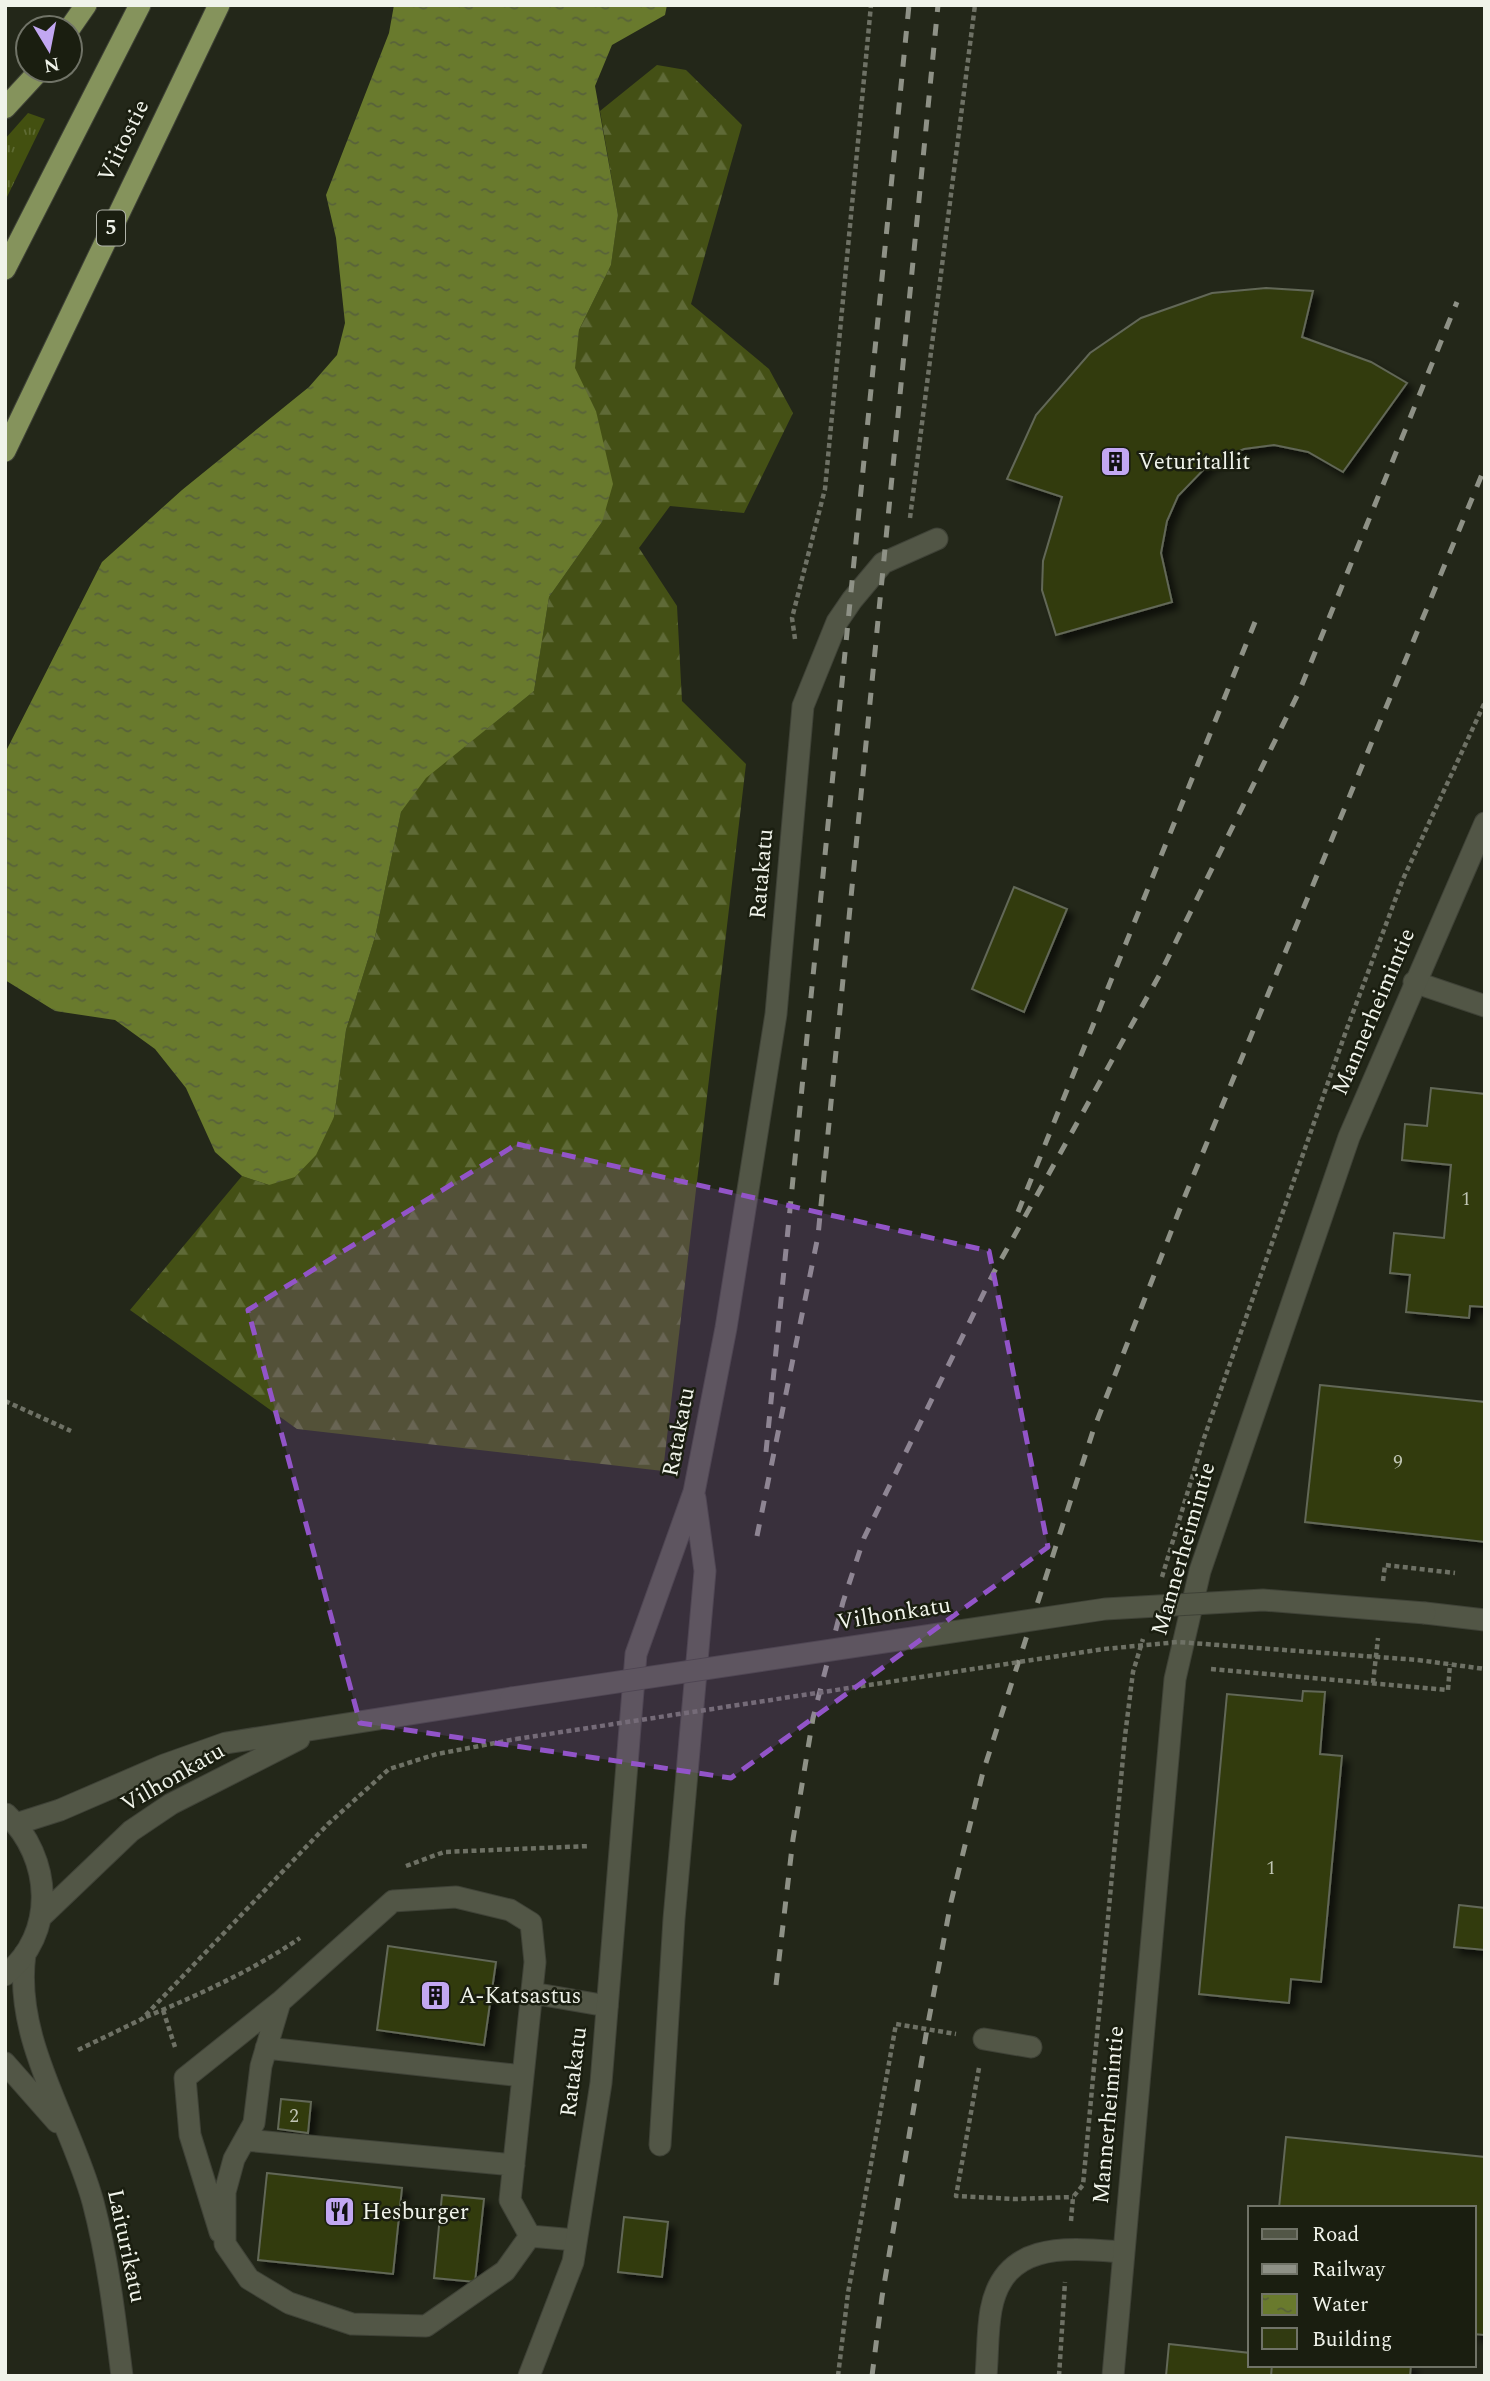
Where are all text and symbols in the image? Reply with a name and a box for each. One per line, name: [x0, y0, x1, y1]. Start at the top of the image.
north arrow: [14, 14, 84, 84]
text: N: [42, 49, 62, 80]
street label: Viitostie: [89, 94, 159, 188]
road number: 5: [97, 210, 125, 246]
building icon: Veturitallit: [1098, 445, 1132, 479]
place label: Veturitallit: [1138, 445, 1251, 480]
street label: Ratakatu: [741, 827, 783, 921]
street label: Mannerheimintie: [1323, 923, 1425, 1101]
house number: 1: [1461, 1185, 1471, 1214]
street label: Ratakatu: [653, 1384, 705, 1480]
house number: 9: [1393, 1448, 1403, 1477]
street label: Mannerheimintie: [1143, 1458, 1225, 1640]
street label: Vilhonkatu: [834, 1588, 954, 1640]
street label: Vilhonkatu: [114, 1734, 232, 1822]
house number: 1: [1266, 1854, 1276, 1883]
building icon: A-Katsastus: [419, 1979, 453, 2013]
place label: A-Katsastus: [459, 1979, 582, 2014]
street label: Mannerheimintie: [1084, 2024, 1134, 2206]
street label: Ratakatu: [551, 2025, 597, 2119]
house number: 2: [289, 2102, 299, 2131]
street label: Laiturikatu: [97, 2186, 155, 2306]
restaurant icon: Hesburger: [322, 2195, 356, 2229]
place label: Hesburger: [362, 2195, 469, 2230]
legend: [1248, 2206, 1476, 2367]
text: Road: [1312, 2219, 1359, 2251]
text: Railway: [1312, 2254, 1386, 2286]
text: Water: [1312, 2289, 1368, 2321]
text: Building: [1312, 2324, 1392, 2356]

